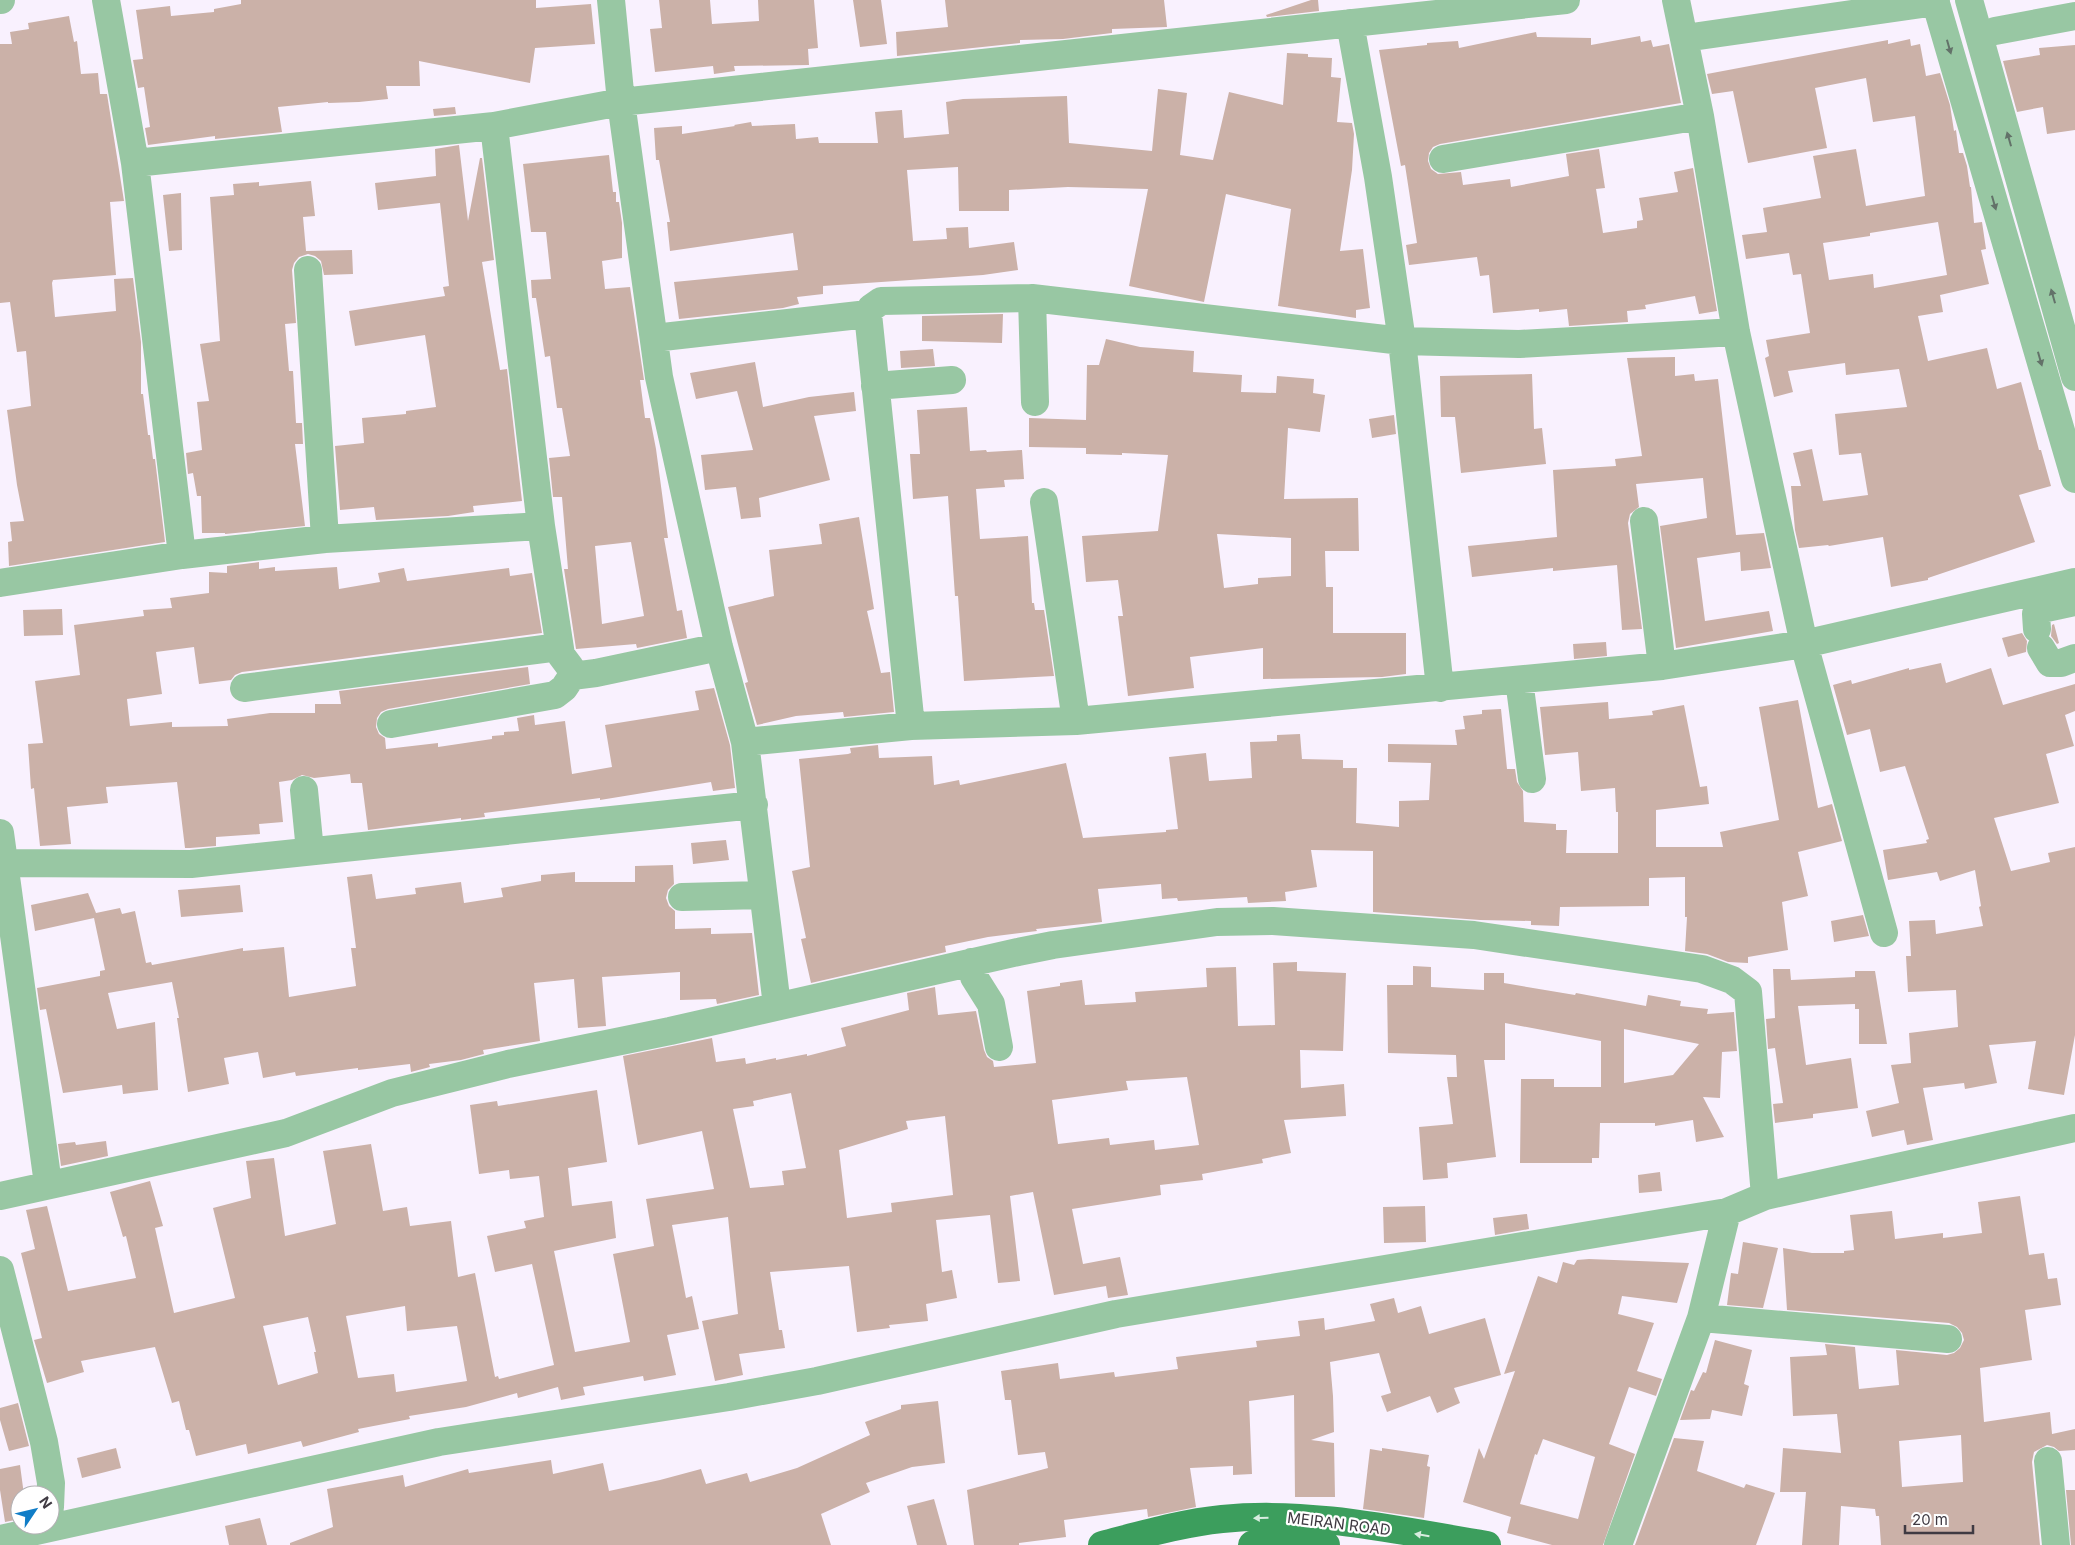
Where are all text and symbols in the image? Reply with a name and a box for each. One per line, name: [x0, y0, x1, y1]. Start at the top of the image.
one-way arrow: [1945, 39, 1953, 54]
one-way arrow: [2005, 132, 2013, 147]
one-way arrow: [1991, 195, 1999, 210]
one-way arrow: [2048, 288, 2056, 303]
one-way arrow: [2036, 351, 2044, 366]
north arrow: [10, 1485, 60, 1535]
text: N: [36, 1493, 56, 1512]
scale bar: [1905, 1502, 1972, 1534]
street label: MEIRAN ROAD: [1286, 1508, 1392, 1539]
text: 20 m: [1912, 1510, 1948, 1529]
one-way arrow: [1252, 1514, 1268, 1522]
one-way arrow: [1413, 1530, 1429, 1538]

